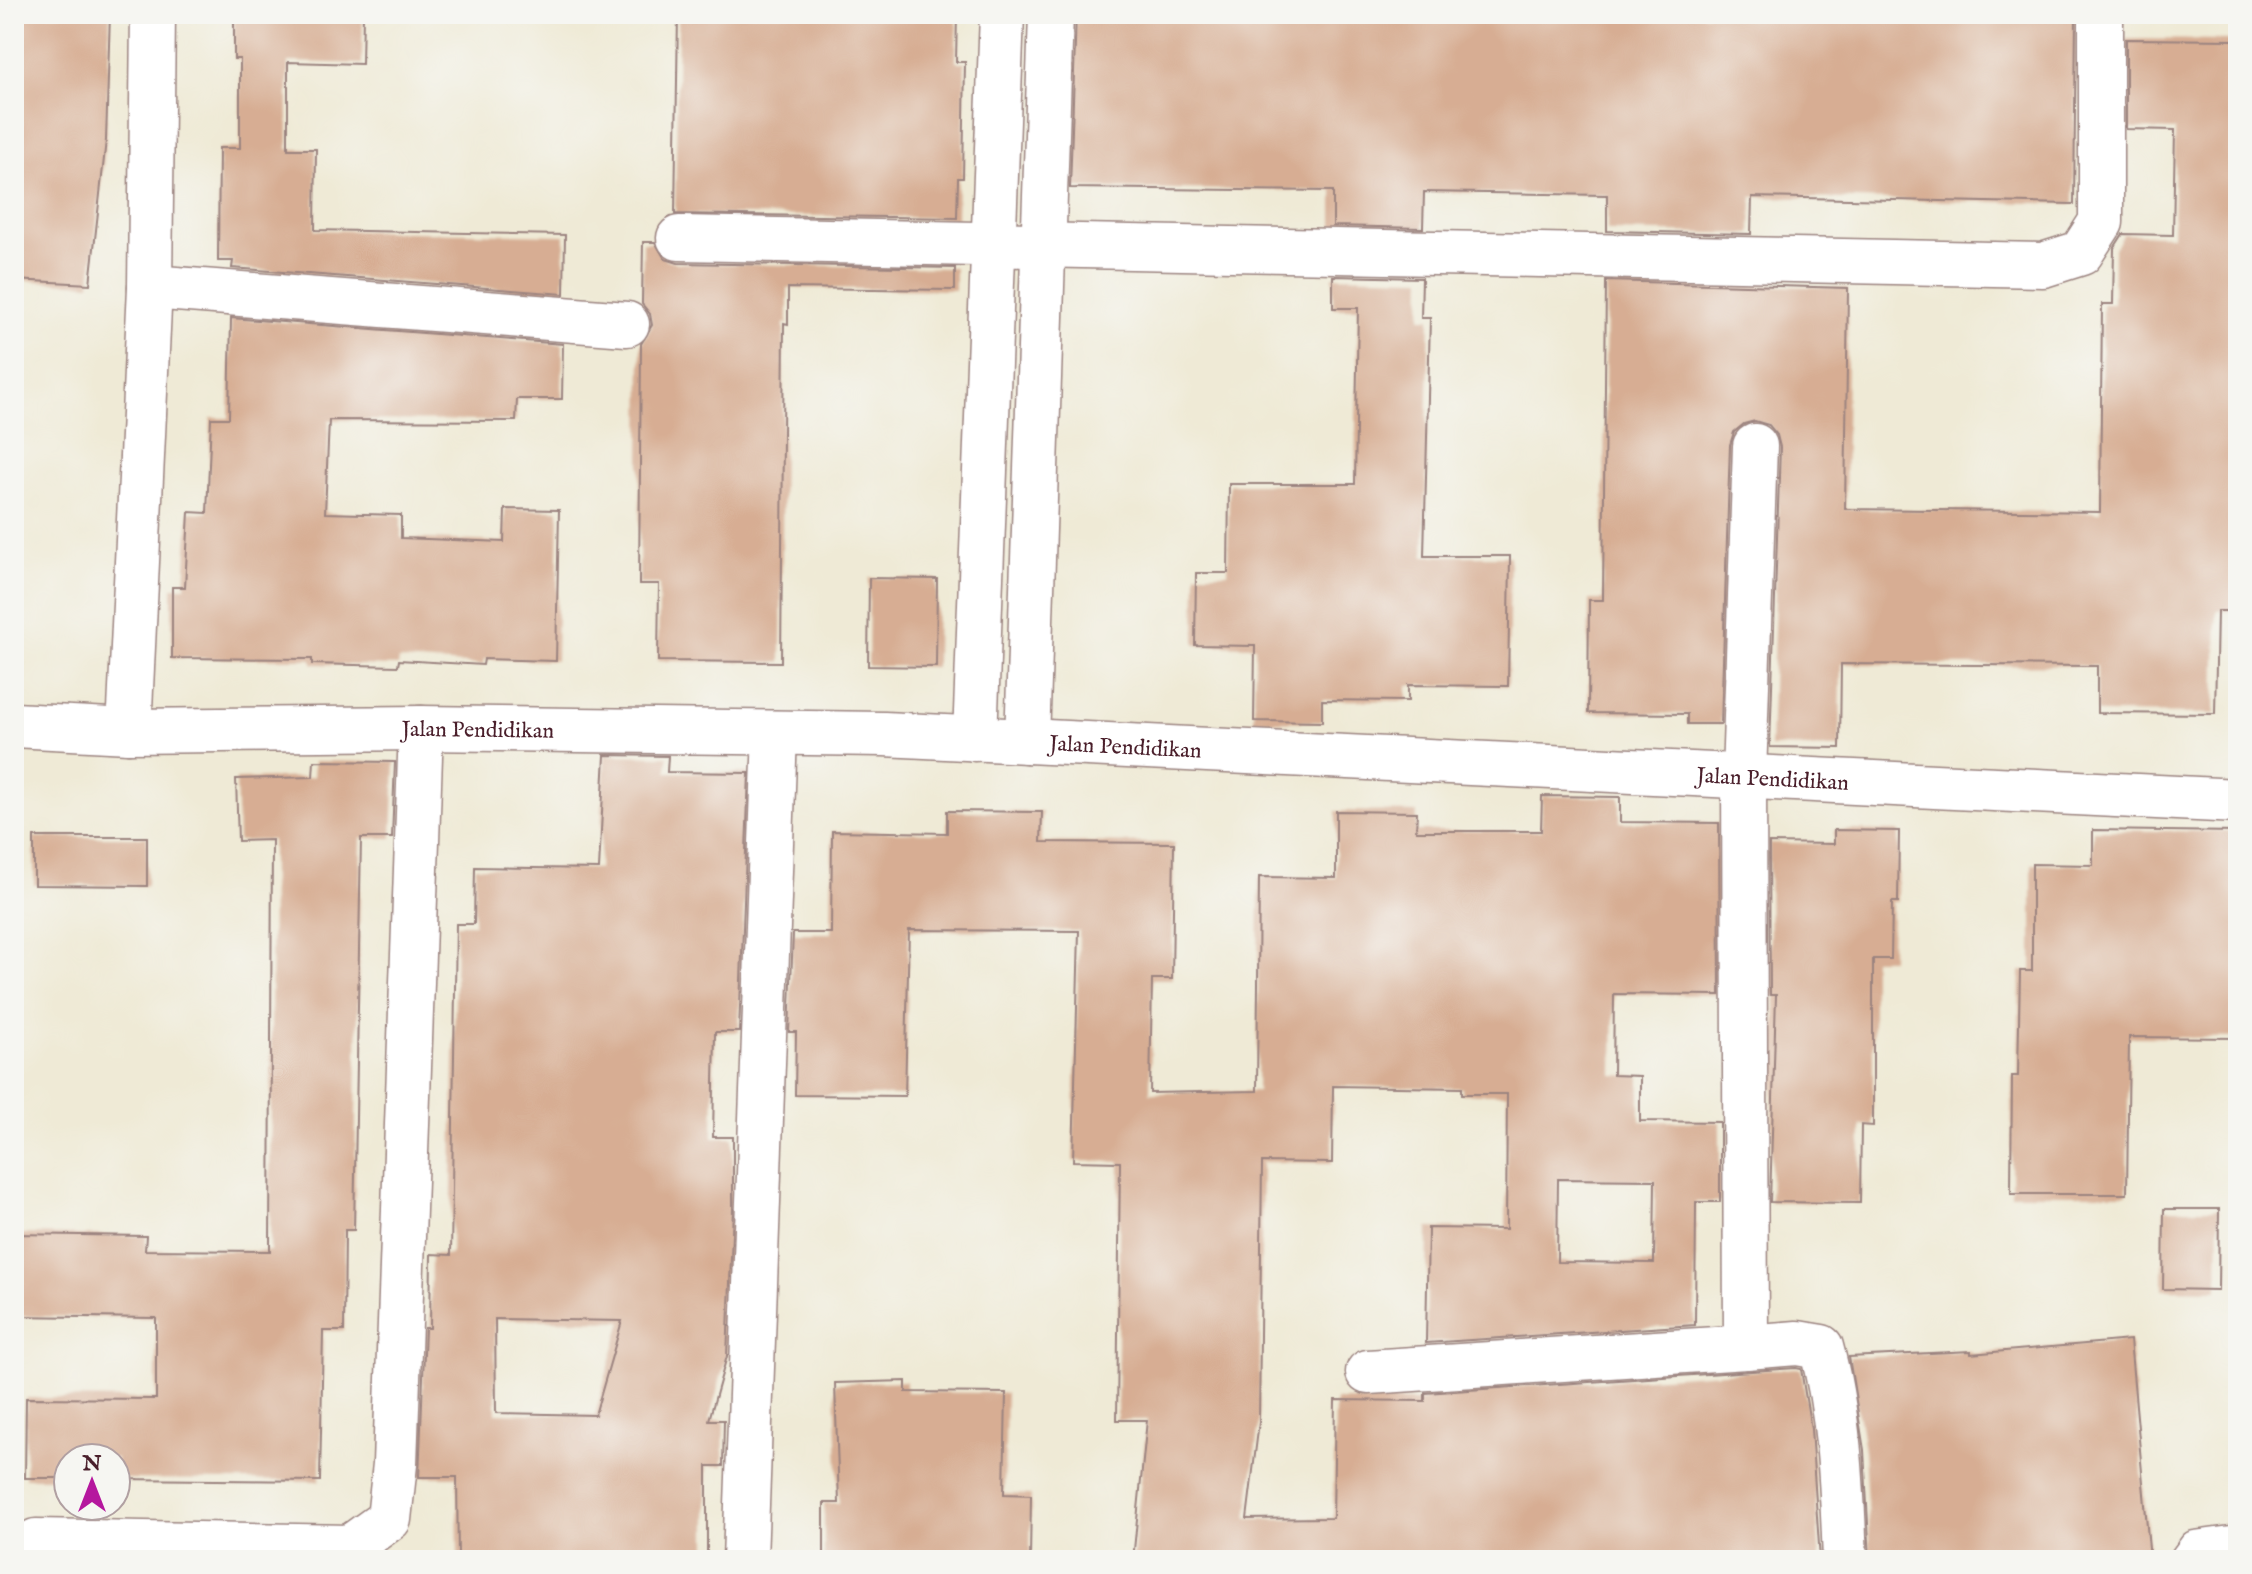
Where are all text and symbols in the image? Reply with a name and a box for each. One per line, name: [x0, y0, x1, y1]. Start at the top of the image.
street label: Jalan Pendidikan: [398, 716, 554, 746]
street label: Jalan Pendidikan: [1046, 730, 1202, 766]
street label: Jalan Pendidikan: [1693, 762, 1850, 798]
north arrow: [52, 1442, 132, 1522]
text: N: [81, 1450, 102, 1478]

